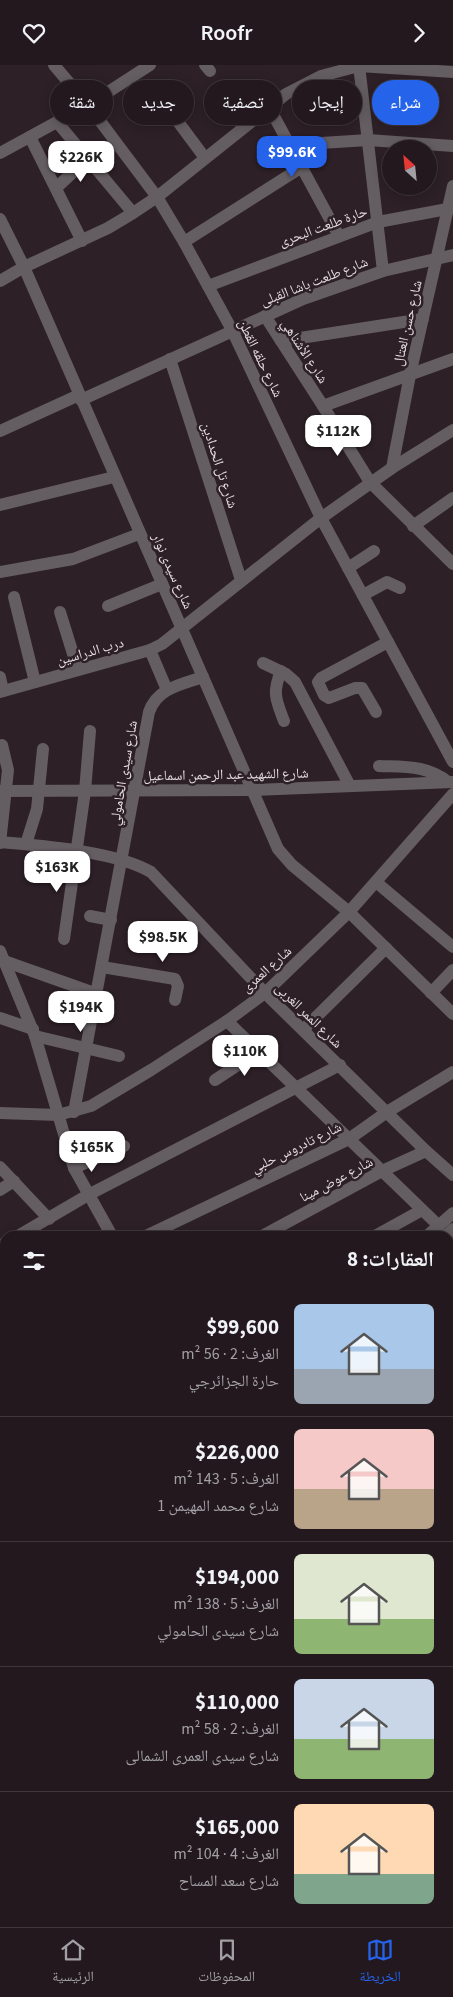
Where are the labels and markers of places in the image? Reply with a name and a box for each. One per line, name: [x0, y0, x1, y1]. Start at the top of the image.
pin: $99.6K: [251, 135, 333, 178]
pin: $226K: [46, 141, 116, 183]
pin: $112K: [303, 415, 373, 457]
pin: $163K: [22, 851, 92, 893]
pin: $98.5K: [122, 921, 204, 963]
pin: $194K: [46, 991, 116, 1033]
pin: $110K: [210, 1035, 280, 1077]
pin: $165K: [57, 1131, 127, 1173]

